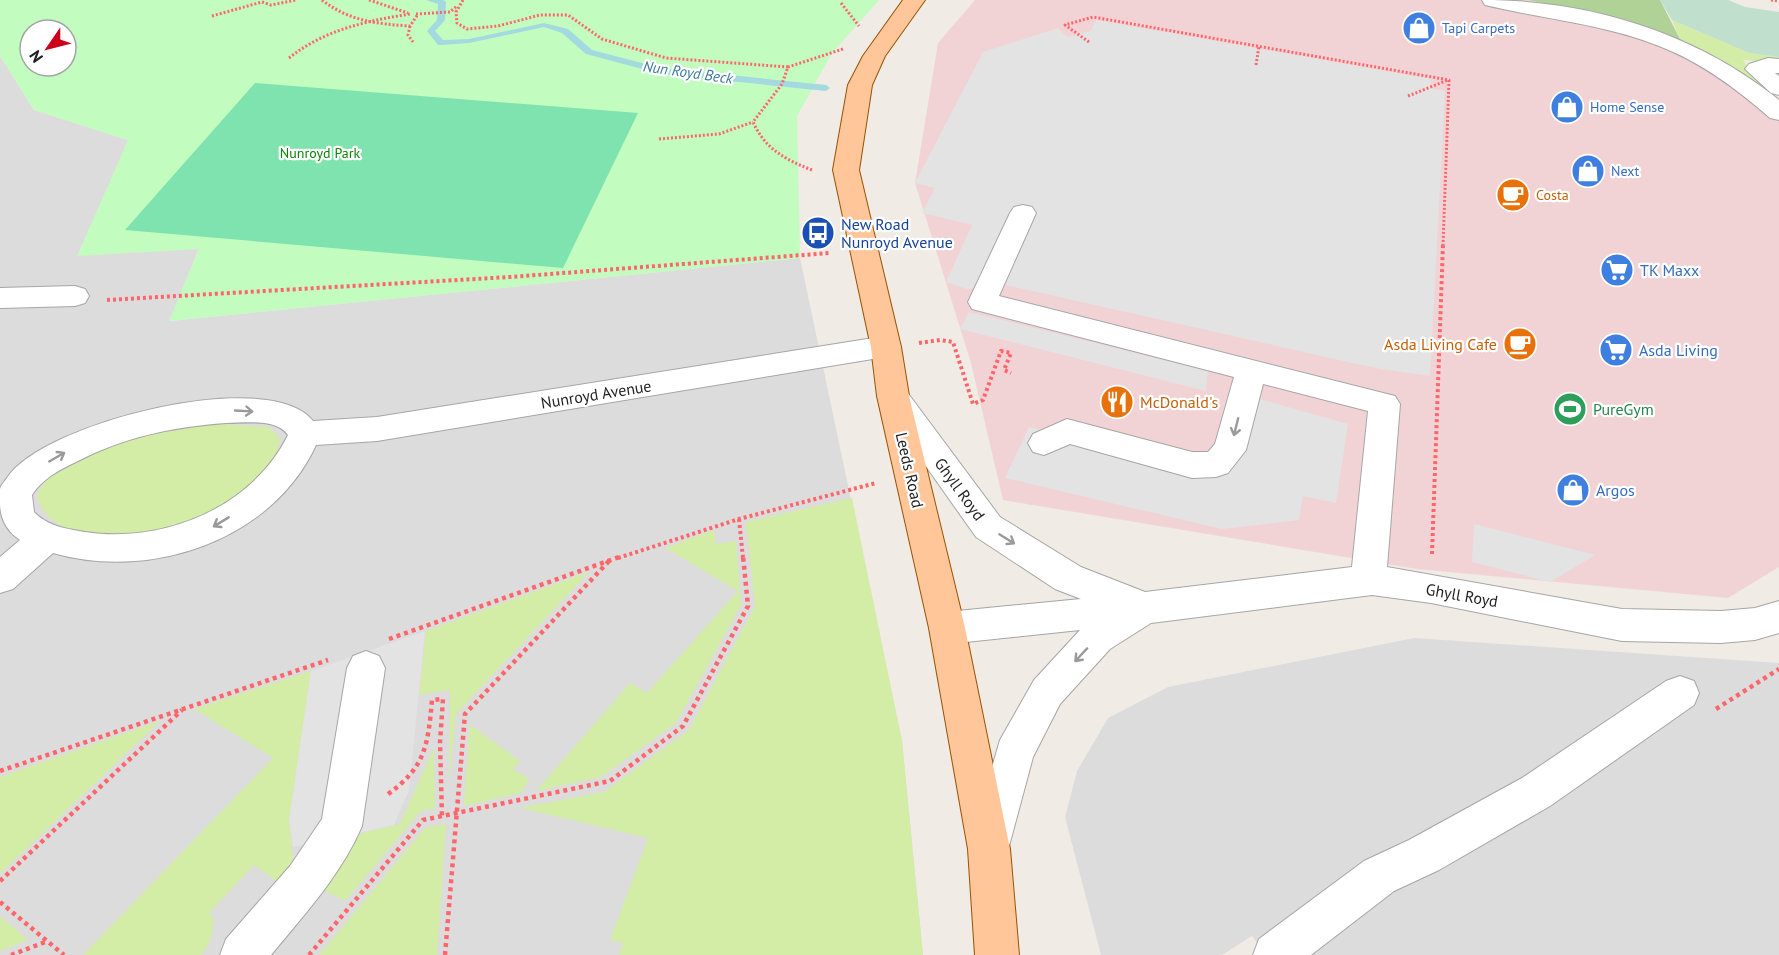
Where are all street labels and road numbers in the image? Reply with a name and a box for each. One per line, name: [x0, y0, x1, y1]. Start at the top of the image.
street label: Nunroyd Avenue: [539, 375, 653, 413]
street label: Leeds Road: [892, 430, 928, 510]
street label: Ghyll Royd: [931, 454, 989, 524]
street label: Ghyll Royd: [1424, 579, 1500, 611]

